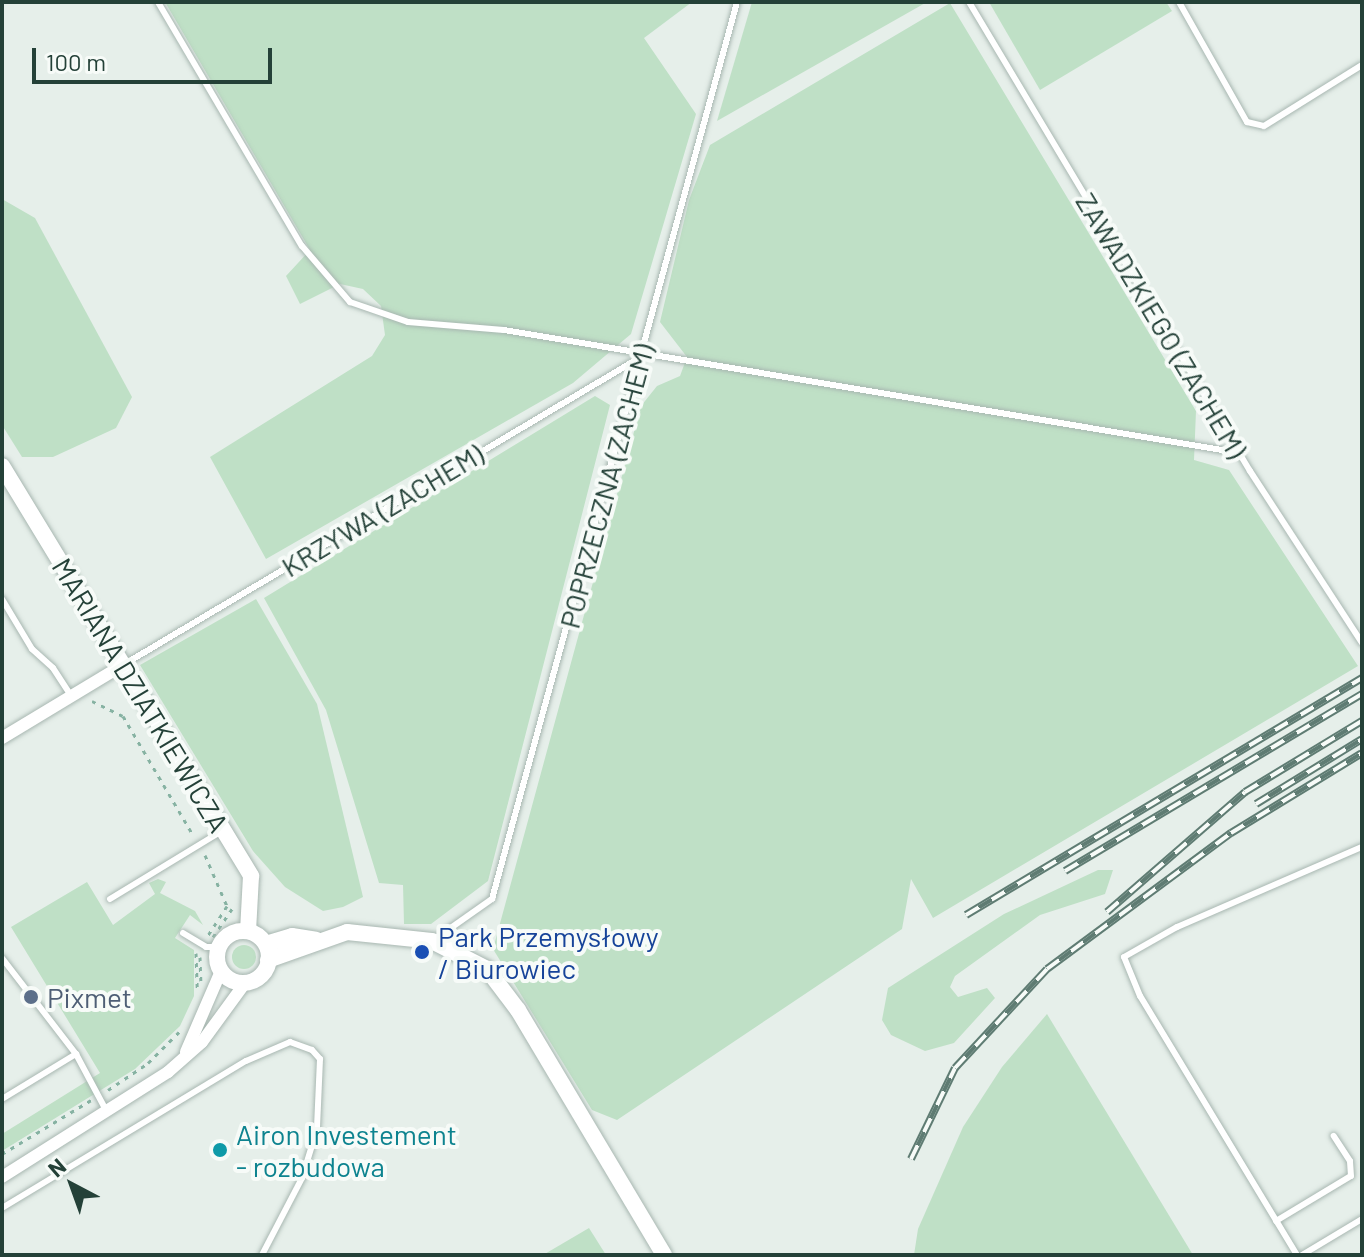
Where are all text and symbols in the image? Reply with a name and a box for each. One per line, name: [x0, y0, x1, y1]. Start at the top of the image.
scale bar: [36, 32, 276, 82]
text: 100 m: [46, 47, 106, 76]
street label: ZAWADZKIEGO (ZACHEM): [1070, 186, 1254, 464]
street label: POPRZECZNA (ZACHEM): [552, 340, 660, 632]
street label: KRZYWA (ZACHEM): [275, 437, 489, 583]
street label: MARIANA DZIATKIEWICZA: [46, 552, 236, 838]
place label: Park Przemysłowy / Biurowiec: [438, 919, 659, 985]
marker: Park Przemysłowy / Biurowiec: [413, 943, 431, 961]
place label: Pixmet: [47, 980, 132, 1014]
marker: Pixmet: [22, 988, 40, 1006]
place label: Airon Investement - rozbudowa: [236, 1117, 457, 1183]
marker: Airon Investement - rozbudowa: [211, 1141, 229, 1159]
north arrow: [32, 1145, 112, 1225]
text: N: [42, 1152, 70, 1182]

